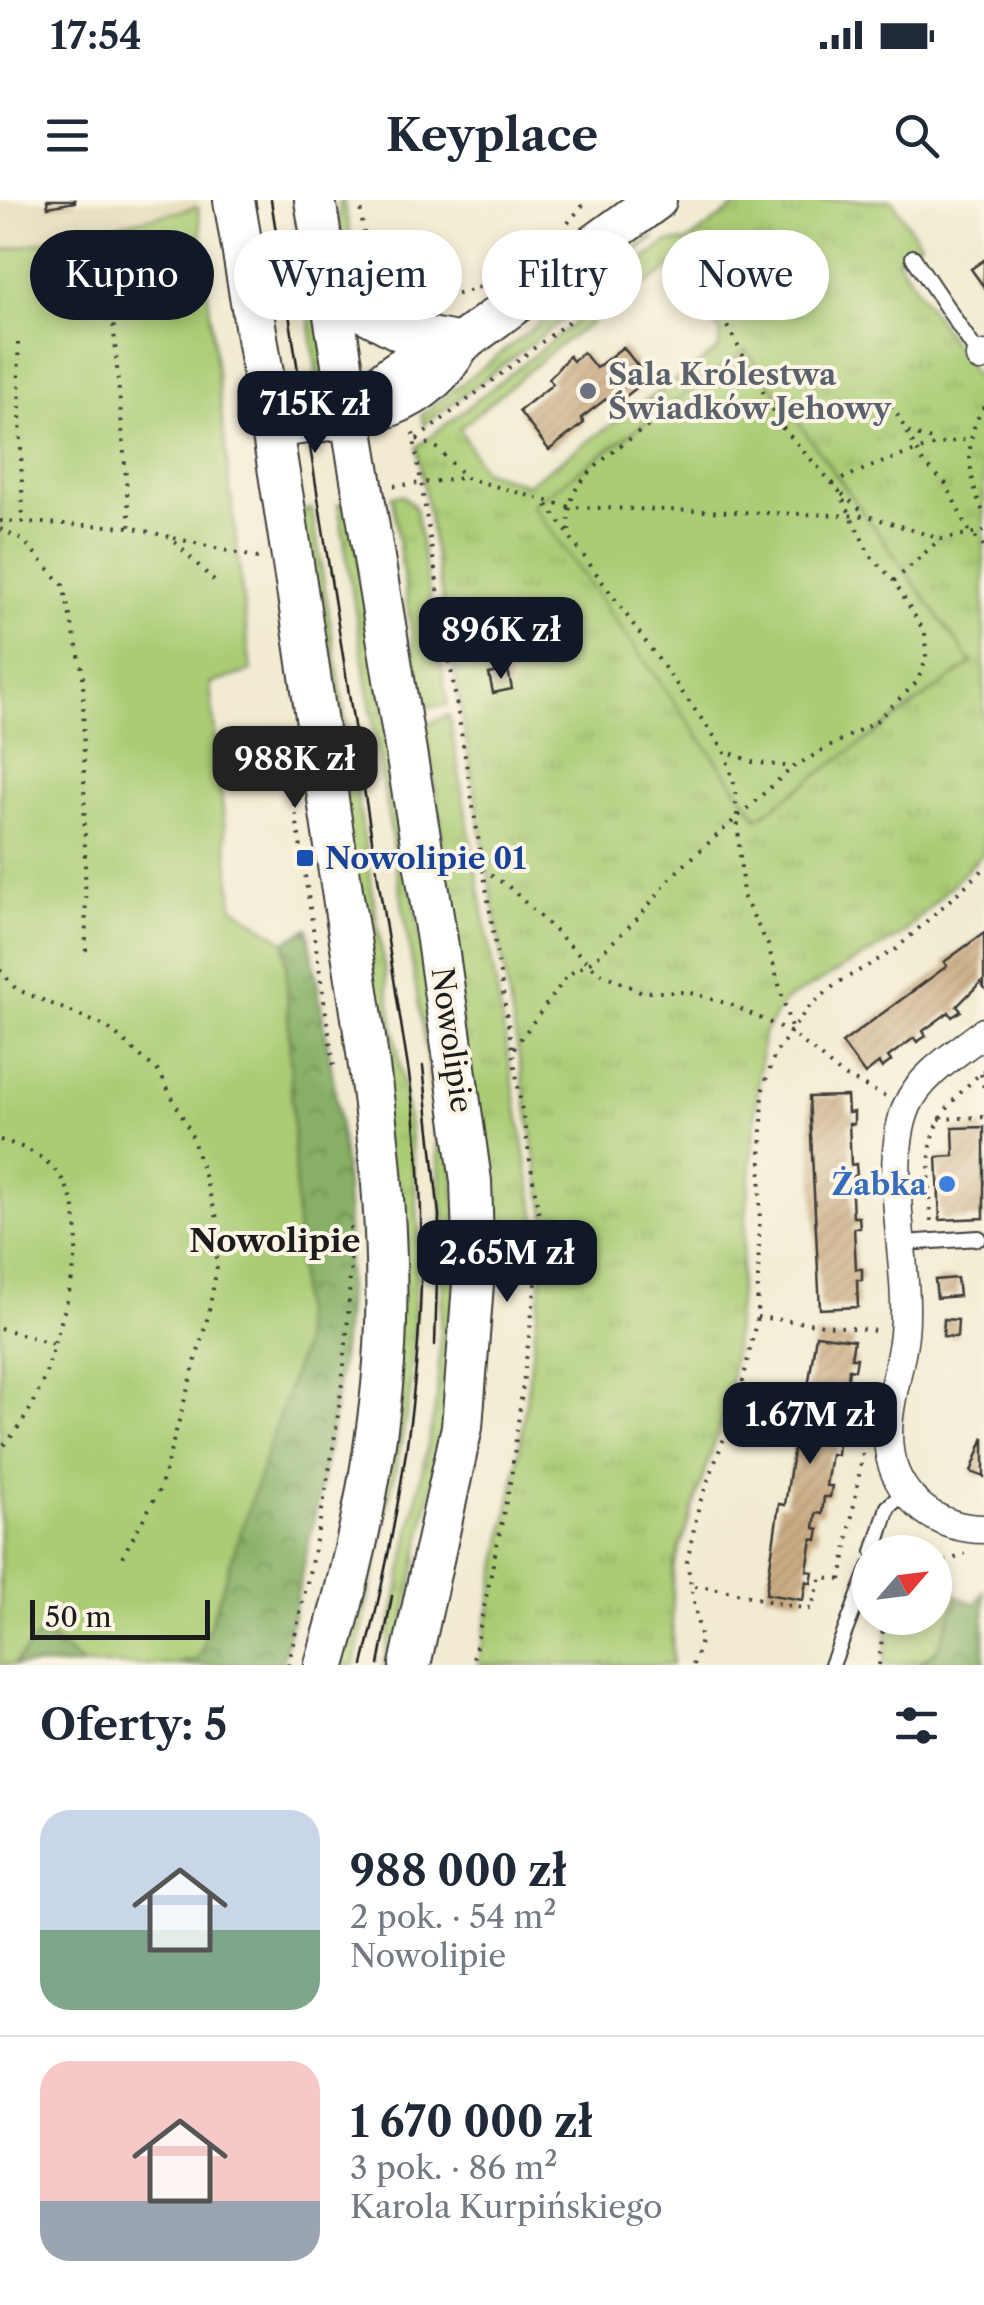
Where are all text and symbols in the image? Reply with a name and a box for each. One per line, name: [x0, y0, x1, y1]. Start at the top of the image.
text: 17:54: [50, 12, 142, 59]
text: Keyplace: [386, 107, 598, 163]
icon: menu: [40, 108, 95, 163]
icon: search: [889, 108, 944, 163]
chip: Kupno: [30, 230, 214, 320]
chip: Wynajem: [234, 230, 462, 320]
chip: Filtry: [482, 230, 642, 320]
chip: Nowe: [662, 230, 829, 320]
place label: Sala Królestwa Świadków Jehowy: [608, 356, 893, 427]
pin: 715K zł: [223, 371, 407, 456]
marker: Sala Królestwa Świadków Jehowy: [577, 380, 599, 402]
text: 715K zł: [259, 384, 371, 423]
pin: 896K zł: [409, 597, 593, 682]
text: 896K zł: [441, 610, 561, 649]
pin: 988K zł: [203, 726, 387, 811]
text: 988K zł: [235, 739, 355, 778]
place label: Nowolipie 01: [325, 840, 526, 877]
marker: Nowolipie 01: [294, 847, 316, 869]
street label: Nowolipie: [423, 965, 481, 1115]
place label: Żabka: [832, 1166, 928, 1203]
marker: Żabka: [936, 1173, 958, 1195]
pin: 2.65M zł: [404, 1220, 610, 1305]
district label: Nowolipie: [189, 1221, 361, 1260]
text: 2.65M zł: [439, 1233, 575, 1272]
pin: 1.67M zł: [707, 1382, 913, 1467]
text: 1.67M zł: [745, 1395, 875, 1434]
north arrow: [852, 1535, 952, 1635]
map controls: [852, 1535, 952, 1635]
scale bar: [30, 1595, 210, 1640]
text: 50 m: [45, 1600, 112, 1634]
icon: filters: [889, 1698, 944, 1753]
text: Oferty: 5: [40, 1699, 227, 1751]
text: 988 000 zł: [350, 1845, 567, 1897]
icon: home: [120, 1850, 240, 1970]
text: 2 pok. · 54 m²: [350, 1897, 556, 1936]
text: Nowolipie: [350, 1936, 506, 1975]
text: 1 670 000 zł: [350, 2096, 593, 2148]
icon: home: [120, 2101, 240, 2221]
text: 3 pok. · 86 m²: [350, 2148, 558, 2187]
text: Karola Kurpińskiego: [350, 2187, 663, 2226]

